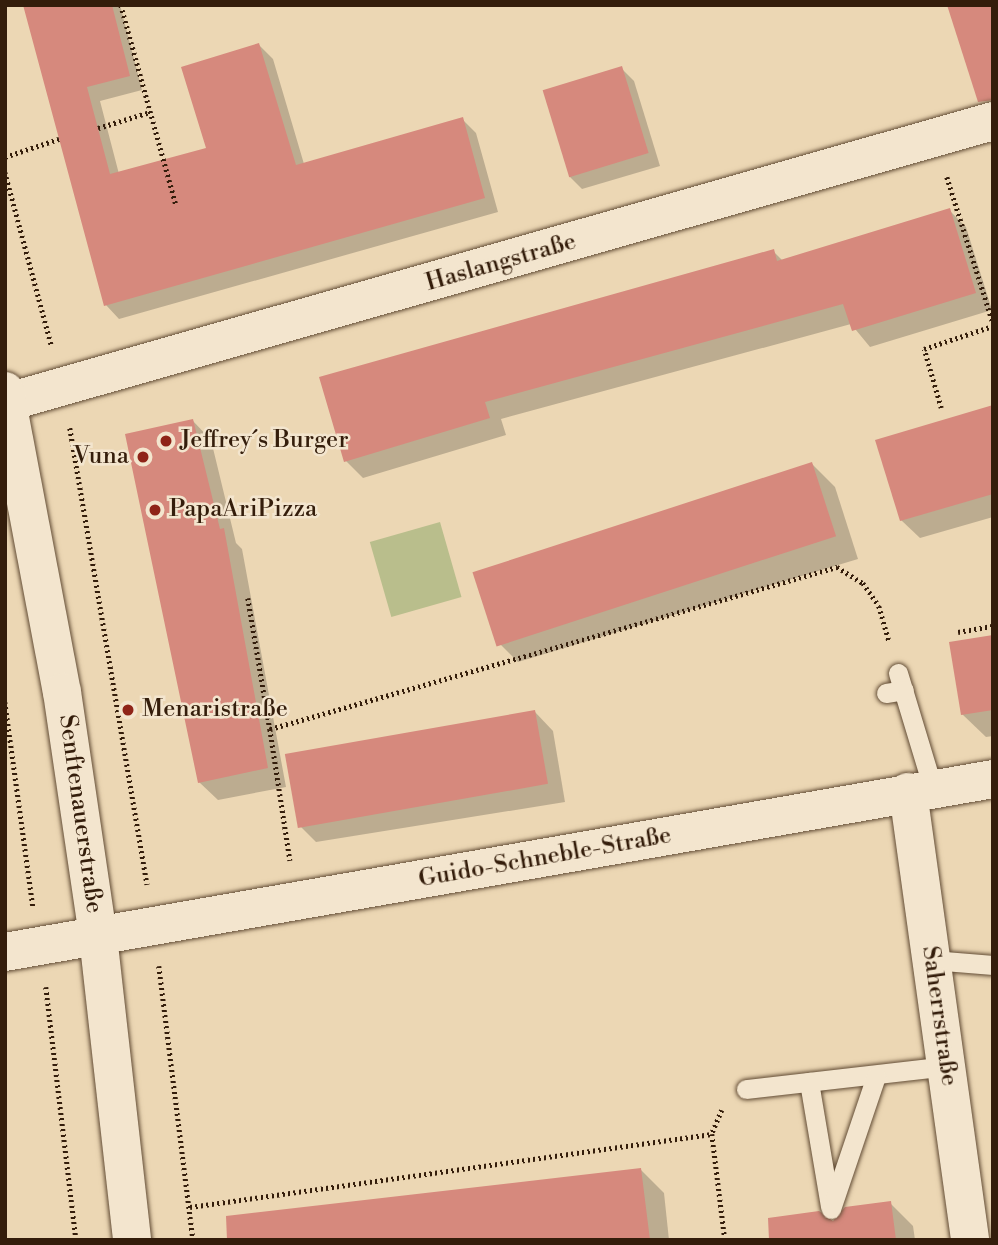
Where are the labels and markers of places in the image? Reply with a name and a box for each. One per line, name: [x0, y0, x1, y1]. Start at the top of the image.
place label: Jeffrey´s Burger: [180, 427, 349, 455]
marker: Jeffrey´s Burger: [158, 433, 174, 449]
place label: Vuna: [73, 443, 129, 471]
marker: Vuna: [135, 449, 151, 465]
place label: PapaAriPizza: [169, 496, 317, 524]
marker: PapaAriPizza: [147, 502, 163, 518]
place label: Menaristraße: [142, 696, 288, 724]
marker: Menaristraße: [120, 702, 136, 718]

